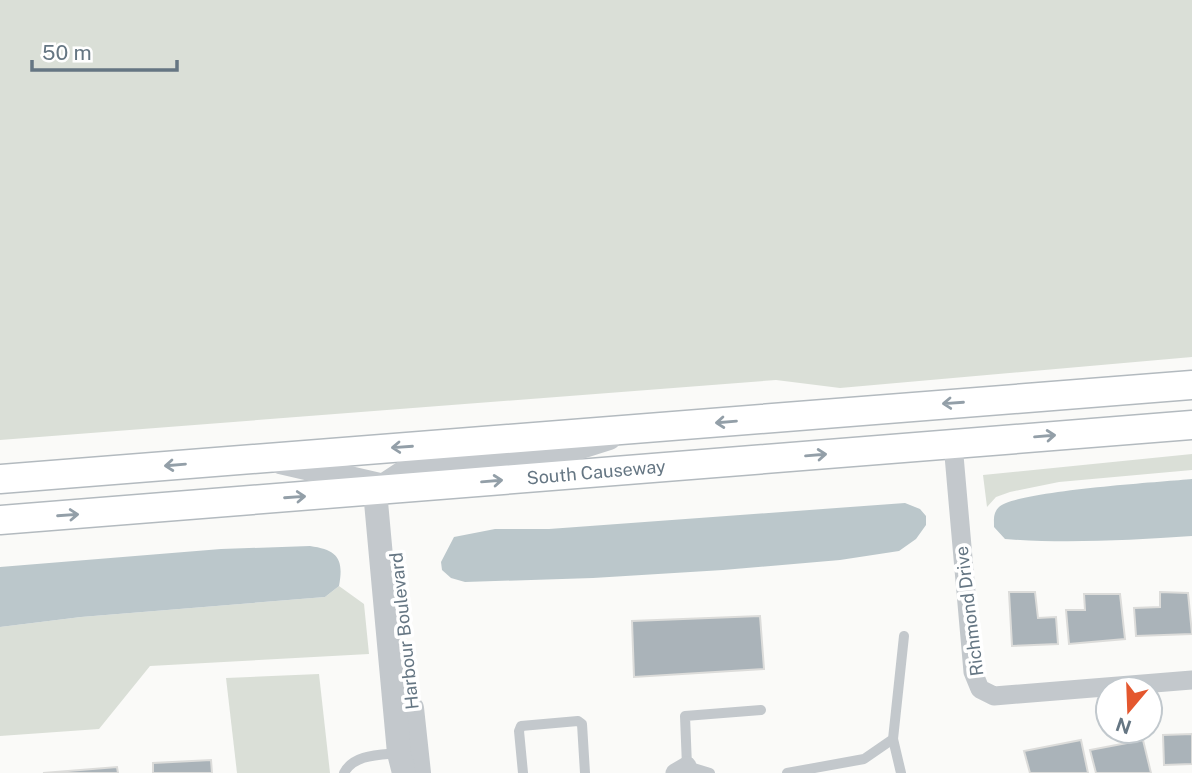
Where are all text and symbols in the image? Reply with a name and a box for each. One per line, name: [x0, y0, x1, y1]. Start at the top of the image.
scale bar: [32, 28, 177, 72]
text: 50 m: [42, 40, 92, 65]
one-way arrow: [942, 397, 965, 410]
one-way arrow: [715, 416, 738, 429]
one-way arrow: [1033, 429, 1056, 442]
one-way arrow: [391, 441, 413, 454]
one-way arrow: [805, 448, 827, 461]
street label: South Causeway: [526, 455, 667, 489]
one-way arrow: [164, 459, 187, 472]
one-way arrow: [480, 474, 503, 487]
one-way arrow: [283, 490, 306, 503]
one-way arrow: [56, 508, 79, 521]
street label: Richmond Drive: [951, 545, 987, 677]
street label: Harbour Boulevard: [385, 551, 423, 711]
north arrow: [1094, 675, 1164, 745]
text: N: [1113, 713, 1134, 739]

